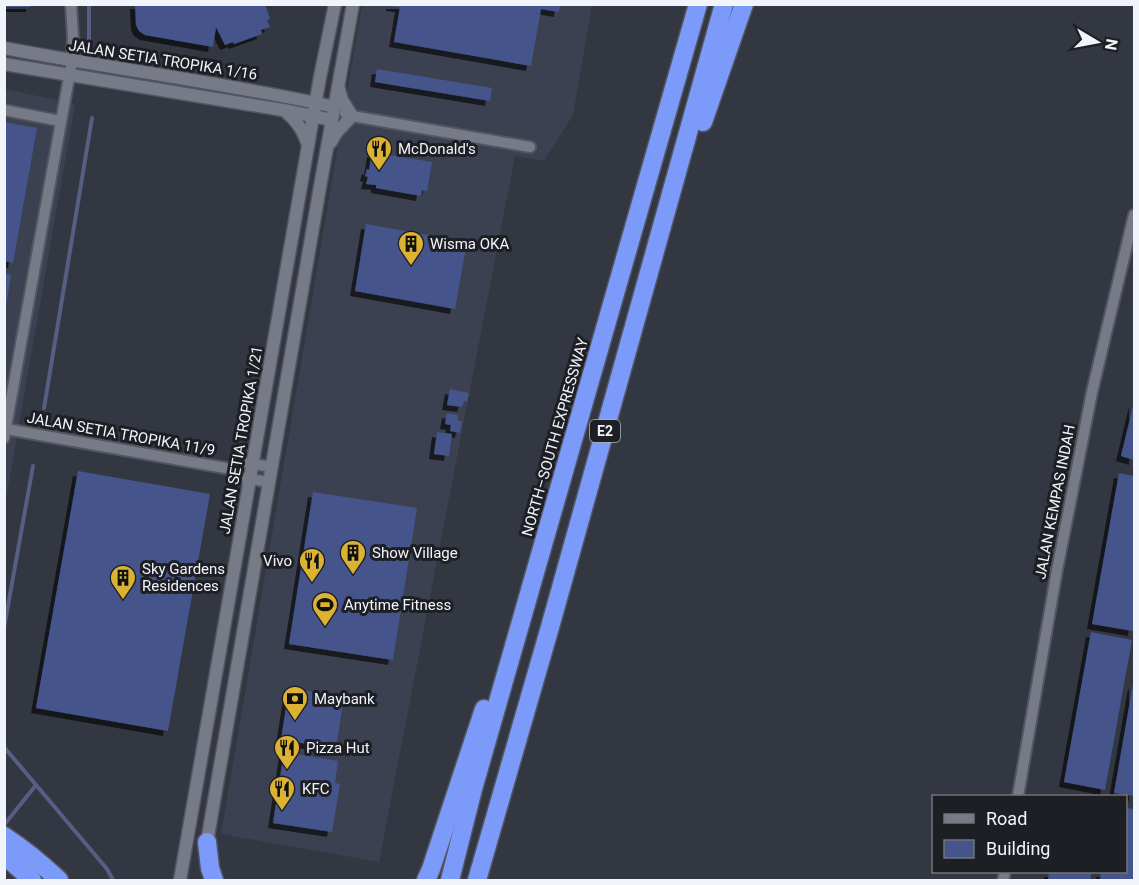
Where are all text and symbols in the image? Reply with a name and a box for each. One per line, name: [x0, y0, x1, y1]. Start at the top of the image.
north arrow: [1067, 12, 1127, 72]
street label: JALAN SETIA TROPIKA 1/16: [67, 36, 259, 84]
text: N: [1101, 37, 1122, 52]
restaurant icon: McDonald's: [364, 134, 394, 172]
place label: McDonald's: [398, 140, 476, 158]
building icon: Wisma OKA: [396, 229, 426, 267]
place label: Wisma OKA: [430, 235, 509, 253]
street label: NORTH–SOUTH EXPRESSWAY: [518, 336, 592, 538]
street label: JALAN SETIA TROPIKA 1/21: [216, 345, 266, 535]
street label: JALAN SETIA TROPIKA 11/9: [26, 409, 216, 459]
road number: E2: [590, 420, 620, 442]
street label: JALAN KEMPAS INDAH: [1031, 423, 1079, 581]
building icon: Show Village: [338, 538, 368, 576]
place label: Show Village: [372, 544, 458, 562]
restaurant icon: Vivo: [297, 546, 327, 584]
place label: Vivo: [263, 552, 292, 570]
place label: Sky Gardens Residences: [142, 560, 225, 595]
building icon: Sky Gardens Residences: [108, 563, 138, 601]
sports icon: Anytime Fitness: [310, 590, 340, 628]
place label: Anytime Fitness: [344, 596, 451, 614]
bank icon: Maybank: [280, 684, 310, 722]
place label: Maybank: [314, 690, 375, 708]
restaurant icon: Pizza Hut: [272, 733, 302, 771]
place label: Pizza Hut: [306, 739, 370, 757]
restaurant icon: KFC: [267, 774, 297, 812]
place label: KFC: [302, 780, 330, 798]
legend: [932, 795, 1127, 873]
text: Road: [986, 808, 1027, 829]
text: Building: [986, 838, 1050, 859]

